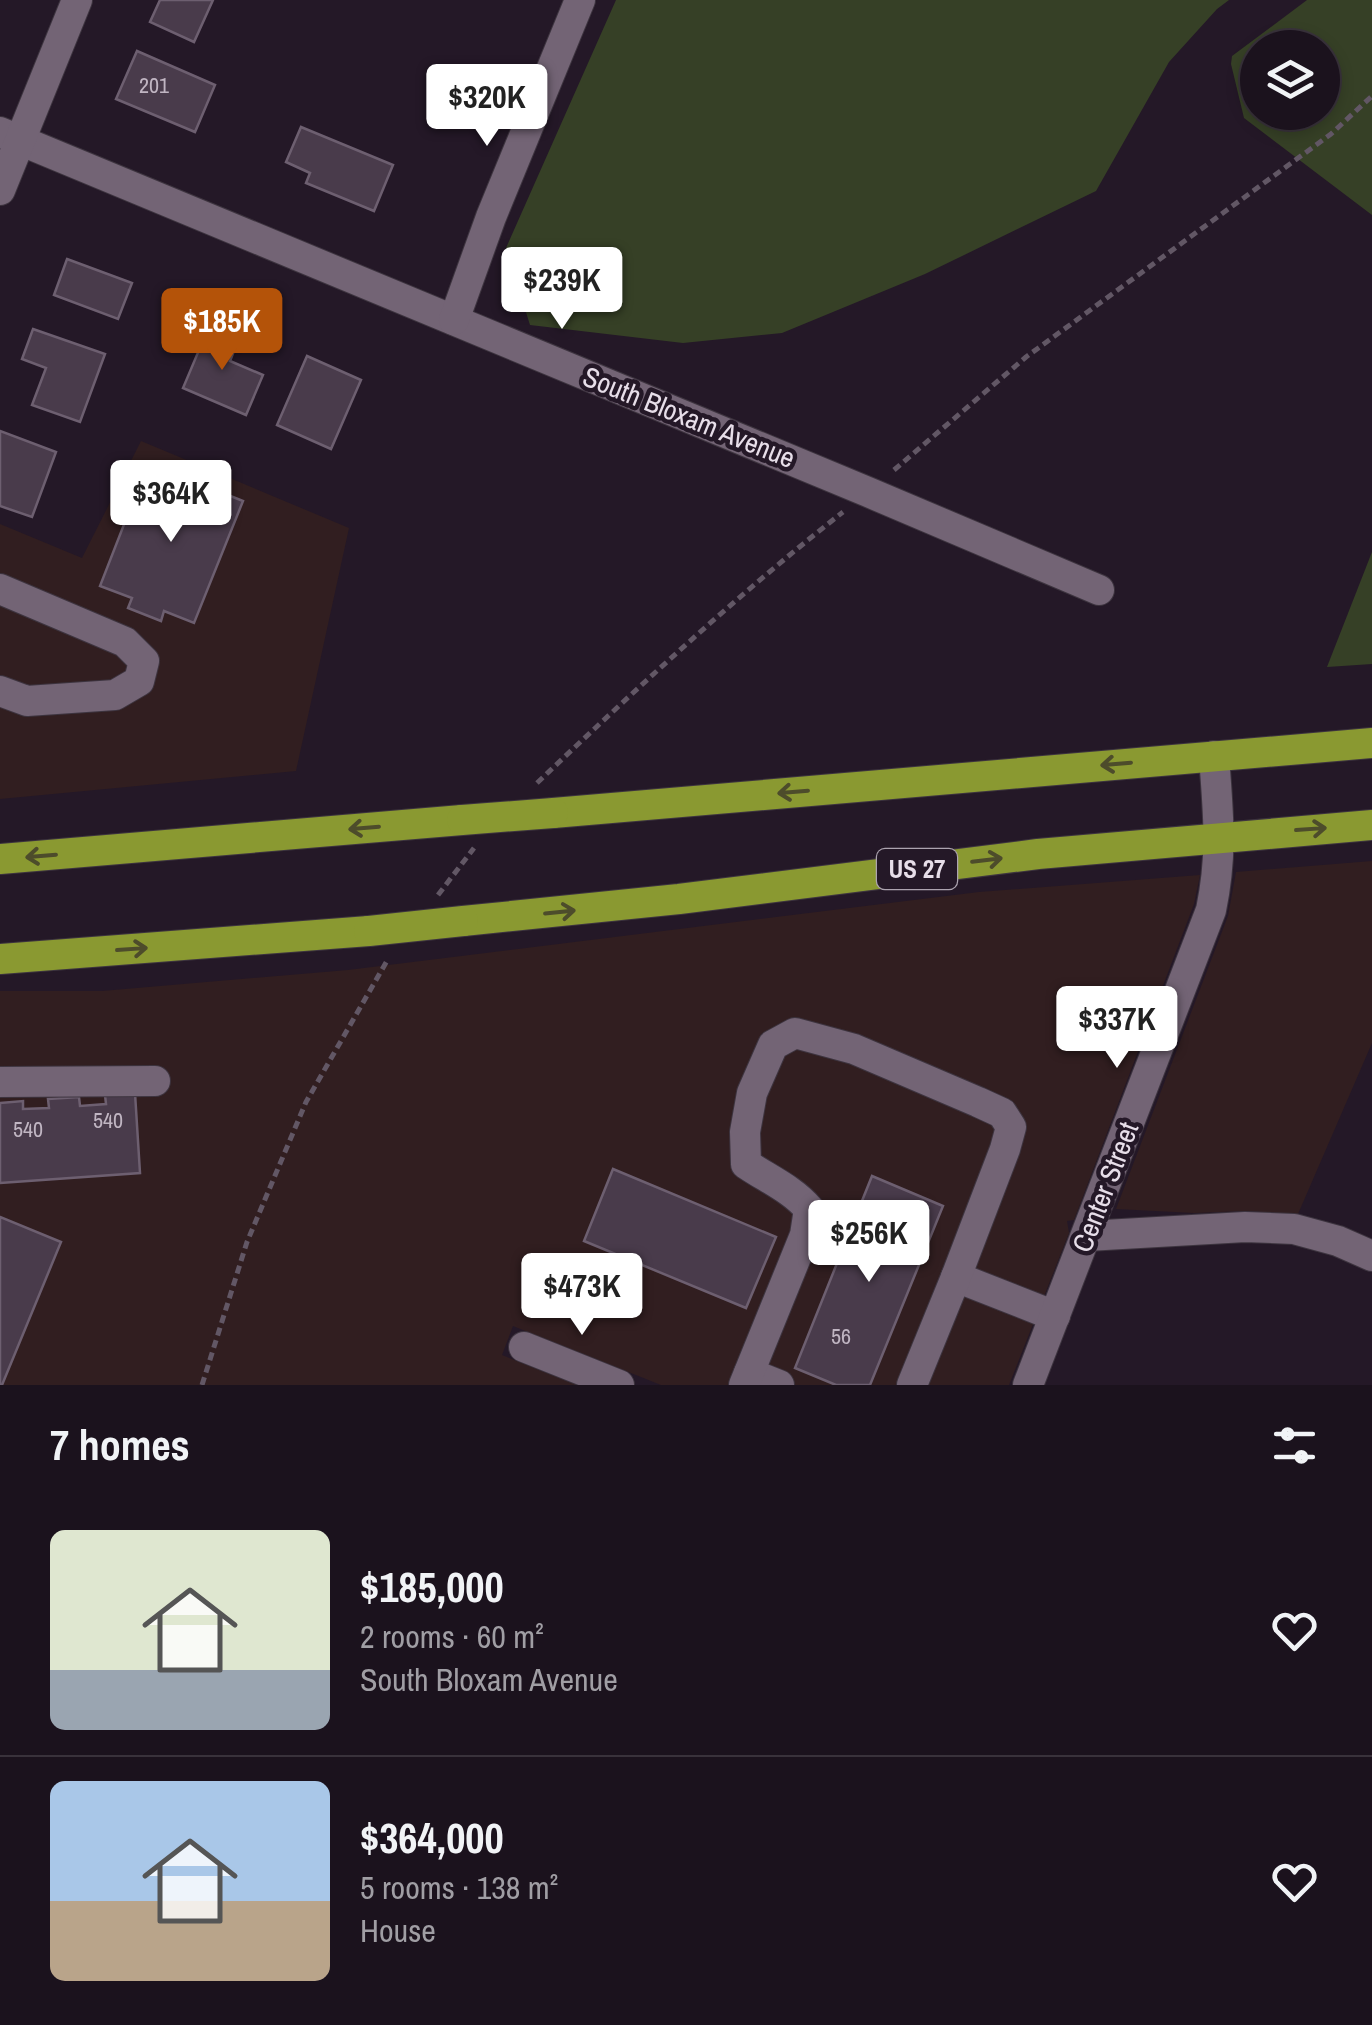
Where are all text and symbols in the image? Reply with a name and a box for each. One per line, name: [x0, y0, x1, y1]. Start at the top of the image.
map controls: [1240, 30, 1340, 130]
button: layers: [1240, 30, 1340, 130]
pin: $320K: [417, 64, 557, 149]
house number: 201: [139, 70, 169, 100]
text: $320K: [448, 75, 526, 118]
pin: $239K: [492, 247, 632, 332]
text: $239K: [523, 258, 601, 301]
pin: $185K: [152, 288, 292, 373]
text: $185K: [183, 299, 261, 342]
street label: South Bloxam Avenue: [577, 357, 801, 477]
pin: $364K: [101, 460, 241, 545]
text: $364K: [132, 471, 210, 514]
one-way arrow: [1101, 755, 1133, 774]
one-way arrow: [777, 783, 809, 802]
one-way arrow: [349, 819, 381, 838]
one-way arrow: [1294, 819, 1326, 838]
one-way arrow: [25, 846, 57, 865]
road number: US 27: [877, 849, 957, 889]
one-way arrow: [970, 850, 1003, 869]
one-way arrow: [544, 902, 576, 921]
one-way arrow: [116, 939, 148, 958]
pin: $337K: [1047, 986, 1187, 1071]
text: $337K: [1078, 997, 1156, 1040]
house number: 540: [93, 1105, 123, 1135]
house number: 540: [13, 1114, 43, 1144]
street label: Center Street: [1063, 1116, 1147, 1258]
pin: $256K: [799, 1200, 939, 1285]
text: $256K: [830, 1211, 908, 1254]
pin: $473K: [512, 1253, 652, 1338]
text: $473K: [543, 1264, 621, 1307]
house number: 56: [831, 1321, 851, 1351]
text: 7 homes: [50, 1417, 190, 1473]
icon: filters: [1267, 1418, 1322, 1473]
text: $185,000: [360, 1559, 504, 1615]
icon: home: [130, 1570, 250, 1690]
icon: heart: [1267, 1603, 1322, 1658]
text: 2 rooms · 60 m²: [360, 1615, 544, 1658]
text: South Bloxam Avenue: [360, 1658, 618, 1701]
text: $364,000: [360, 1810, 504, 1866]
icon: home: [130, 1821, 250, 1941]
icon: heart: [1267, 1854, 1322, 1909]
text: 5 rooms · 138 m²: [360, 1866, 558, 1909]
text: House: [360, 1909, 436, 1952]

